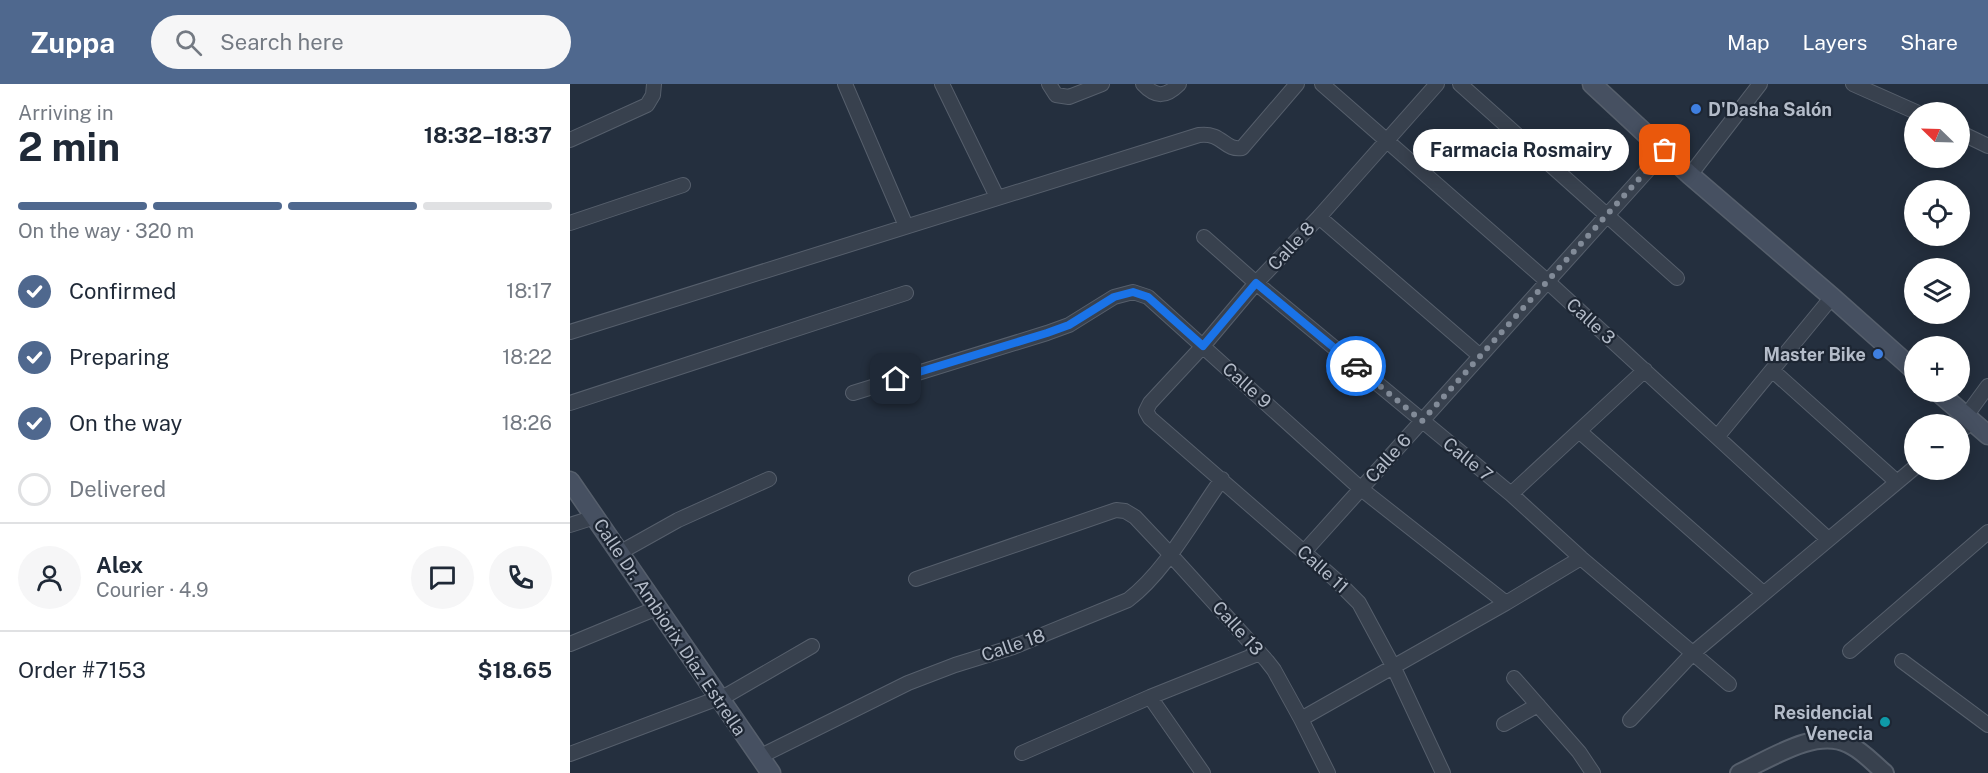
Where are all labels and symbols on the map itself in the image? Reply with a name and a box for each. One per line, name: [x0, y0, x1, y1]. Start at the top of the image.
place label: D'Dasha Salón: [1708, 99, 1832, 120]
marker: D'Dasha Salón: [1689, 102, 1703, 116]
north arrow: [1904, 102, 1970, 168]
pin: [1639, 124, 1690, 175]
callout: Farmacia Rosmairy: [1413, 129, 1629, 171]
street label: Calle 8: [1263, 217, 1319, 275]
street label: Calle 3: [1562, 294, 1620, 348]
courier: [1326, 336, 1386, 396]
place label: Master Bike: [1763, 344, 1866, 365]
marker: Master Bike: [1871, 347, 1885, 361]
pin: [870, 353, 921, 404]
street label: Calle 9: [1218, 358, 1276, 412]
street label: Calle 6: [1361, 429, 1415, 487]
street label: Calle 7: [1439, 433, 1497, 485]
street label: Calle Dr. Ambiorix Díaz Estrella: [589, 514, 751, 740]
street label: Calle 11: [1293, 541, 1353, 597]
street label: Calle 13: [1208, 597, 1268, 659]
street label: Calle 18: [978, 624, 1048, 666]
place label: Residencial Venecia: [1773, 702, 1873, 744]
marker: Residencial Venecia: [1878, 715, 1892, 729]

